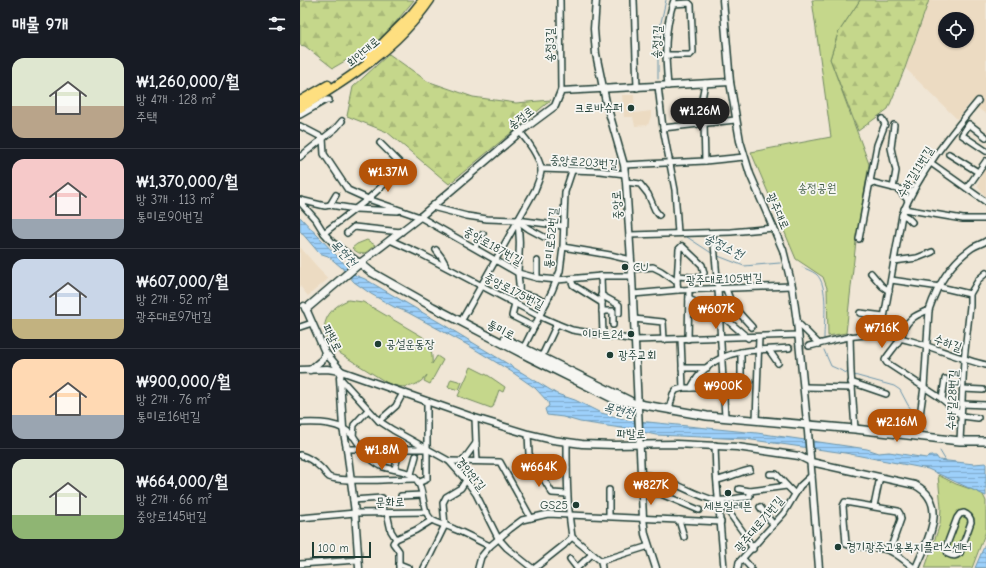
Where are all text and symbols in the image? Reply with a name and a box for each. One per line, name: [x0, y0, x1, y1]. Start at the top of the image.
map controls: [938, 12, 974, 48]
button: locate: [938, 12, 974, 48]
icon: filters: [266, 13, 288, 35]
text: 매물 9개: [12, 15, 68, 34]
street label: 송정1길: [649, 24, 665, 59]
street label: 송정3길: [543, 27, 557, 63]
street label: 회안대로: [344, 34, 382, 70]
text: ₩1,260,000/월: [136, 72, 239, 91]
icon: home: [44, 74, 92, 122]
text: 방 4개 · 128 m²: [136, 92, 216, 107]
pin: ₩1.26M: [667, 98, 733, 132]
place label: 크로바슈퍼: [575, 101, 623, 115]
marker: 크로바슈퍼: [626, 103, 636, 113]
text: ₩1.26M: [680, 103, 720, 118]
street label: 송정로: [505, 104, 537, 132]
text: 주택: [136, 109, 157, 124]
street label: 수하길11번길: [894, 144, 936, 200]
street label: 중앙로203번길: [550, 153, 619, 171]
pin: ₩1.37M: [355, 159, 421, 193]
text: ₩1.37M: [368, 164, 408, 179]
text: ₩1,370,000/월: [136, 172, 238, 191]
icon: home: [44, 175, 92, 223]
park label: 송정공원: [798, 181, 836, 195]
street label: 중앙로: [609, 190, 625, 220]
street label: 광주대로: [764, 191, 792, 231]
text: 방 3개 · 113 m²: [136, 192, 214, 207]
street label: 통미로52번길: [541, 207, 561, 269]
text: 통미로90번길: [136, 209, 203, 224]
street label: 중앙로187번길: [461, 224, 525, 268]
water label: 송정소천: [702, 230, 747, 263]
water label: 목현천: [328, 236, 361, 271]
place label: CU: [633, 260, 649, 274]
marker: CU: [620, 262, 630, 272]
street label: 중앙로175번길: [482, 270, 547, 312]
street label: 광주대로105번길: [686, 271, 763, 287]
text: ₩607,000/월: [136, 272, 228, 291]
icon: home: [44, 275, 92, 323]
text: 방 2개 · 52 m²: [136, 292, 211, 307]
pin: ₩607K: [688, 296, 744, 330]
text: ₩607K: [697, 301, 735, 316]
text: 광주대로97번길: [136, 309, 212, 324]
pin: ₩716K: [854, 315, 910, 349]
street label: 통미로: [485, 317, 517, 343]
text: ₩716K: [865, 320, 899, 335]
street label: 파발로: [319, 322, 345, 354]
place label: 이마트24: [582, 327, 623, 341]
marker: 이마트24: [626, 329, 636, 339]
street label: 수하길: [932, 332, 964, 354]
place label: 공설운동장: [386, 337, 435, 351]
marker: 공설운동장: [373, 339, 383, 349]
place label: 광주교회: [618, 348, 657, 362]
marker: 광주교회: [605, 350, 615, 360]
street label: 수하길28번길: [943, 369, 961, 431]
text: ₩900,000/월: [136, 372, 231, 391]
pin: ₩900K: [695, 373, 751, 407]
icon: home: [44, 375, 92, 423]
text: ₩900K: [704, 378, 742, 393]
text: 방 2개 · 76 m²: [136, 392, 210, 407]
water label: 목현천: [602, 399, 637, 421]
text: 통미로16번길: [136, 409, 201, 424]
pin: ₩2.16M: [864, 409, 930, 443]
text: ₩2.16M: [877, 414, 917, 429]
street label: 파발로: [616, 427, 646, 441]
pin: ₩1.8M: [354, 437, 410, 471]
text: ₩1.8M: [365, 442, 399, 457]
pin: ₩664K: [511, 454, 567, 488]
street label: 경안안길: [453, 455, 489, 494]
text: ₩664K: [521, 459, 557, 474]
text: ₩664,000/월: [136, 472, 228, 491]
pin: ₩827K: [623, 472, 679, 506]
icon: home: [44, 475, 92, 523]
text: ₩827K: [633, 477, 669, 492]
marker: 세븐일레븐: [723, 488, 733, 498]
text: 방 2개 · 66 m²: [136, 492, 211, 507]
street label: 광주대로71번길: [732, 493, 787, 555]
street label: 문화로: [375, 495, 405, 509]
place label: GS25: [540, 498, 568, 512]
place label: 세븐일레븐: [704, 499, 752, 513]
marker: GS25: [571, 500, 581, 510]
text: 중앙로145번길: [136, 509, 207, 524]
scale bar: [312, 540, 371, 559]
place label: 경기광주고용복지플러스센터: [846, 540, 972, 554]
text: 100 m: [318, 542, 349, 555]
marker: 경기광주고용복지플러스센터: [833, 542, 843, 552]

